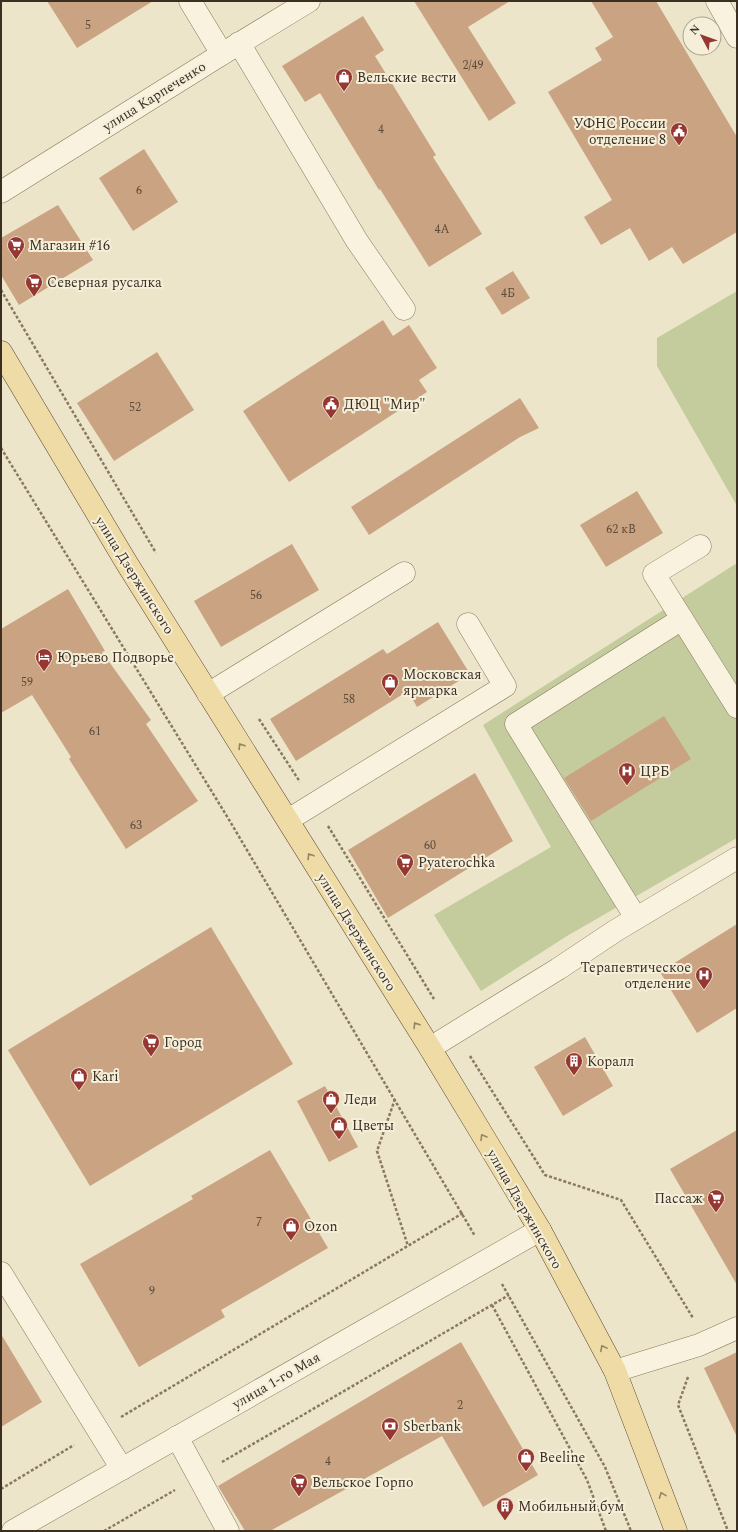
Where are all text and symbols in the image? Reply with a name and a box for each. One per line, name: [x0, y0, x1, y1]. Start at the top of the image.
house number: 5: [85, 16, 91, 35]
north arrow: [682, 16, 722, 56]
text: N: [685, 21, 704, 39]
street label: улица Карпеченко: [98, 56, 210, 137]
house number: 2/49: [462, 56, 484, 75]
shop icon: Вельские вести: [334, 67, 354, 92]
place label: Вельские вести: [357, 67, 457, 88]
place label: УФНС России отделение 8: [574, 113, 666, 150]
house number: 4: [378, 120, 384, 139]
public building icon: УФНС России отделение 8: [669, 121, 689, 146]
house number: 6: [136, 181, 142, 200]
house number: 4А: [434, 220, 450, 239]
supermarket icon: Магазин #16: [6, 235, 26, 260]
place label: Магазин #16: [29, 235, 110, 256]
supermarket icon: Северная русалка: [24, 272, 44, 297]
place label: Северная русалка: [47, 272, 162, 293]
house number: 4Б: [501, 284, 515, 303]
public building icon: ДЮЦ "Мир": [321, 394, 341, 419]
place label: ДЮЦ "Мир": [344, 394, 426, 415]
house number: 52: [129, 398, 141, 417]
street label: улица Дзержинского: [89, 511, 179, 638]
house number: 62 кВ: [606, 520, 636, 539]
house number: 56: [250, 586, 262, 605]
hotel icon: Юрьево Подворье: [34, 647, 54, 672]
place label: Юрьево Подворье: [57, 647, 174, 668]
place label: Московская ярмарка: [403, 664, 481, 701]
shop icon: Московская ярмарка: [380, 672, 400, 697]
house number: 59: [21, 673, 33, 692]
house number: 58: [343, 690, 355, 709]
house number: 61: [89, 722, 101, 741]
one-way arrow: [239, 743, 246, 750]
hospital icon: ЦРБ: [617, 761, 637, 786]
place label: ЦРБ: [640, 761, 669, 782]
house number: 63: [130, 816, 142, 835]
house number: 60: [424, 836, 436, 855]
supermarket icon: Pyaterochka: [395, 852, 415, 877]
place label: Pyaterochka: [418, 852, 495, 873]
one-way arrow: [307, 853, 315, 860]
street label: улица Дзержинского: [311, 868, 401, 995]
place label: Терапевтическое отделение: [581, 957, 691, 994]
hospital icon: Терапевтическое отделение: [694, 965, 714, 990]
one-way arrow: [413, 1023, 420, 1030]
supermarket icon: Город: [141, 1032, 161, 1057]
place label: Город: [164, 1032, 202, 1053]
building icon: Коралл: [564, 1051, 584, 1076]
place label: Коралл: [587, 1051, 634, 1072]
shop icon: Kari: [69, 1066, 89, 1091]
place label: Kari: [92, 1066, 119, 1087]
shop icon: Леди: [321, 1089, 341, 1114]
place label: Леди: [344, 1089, 377, 1110]
shop icon: Цветы: [329, 1115, 349, 1140]
place label: Цветы: [352, 1115, 394, 1136]
one-way arrow: [480, 1134, 488, 1141]
street label: улица Дзержинского: [481, 1144, 568, 1273]
place label: Пассаж: [654, 1188, 703, 1209]
supermarket icon: Пассаж: [706, 1188, 726, 1213]
house number: 7: [256, 1213, 262, 1232]
shop icon: Ozon: [281, 1216, 301, 1241]
place label: Ozon: [304, 1216, 338, 1237]
house number: 9: [149, 1282, 155, 1301]
one-way arrow: [600, 1345, 607, 1353]
street label: улица 1-го Мая: [227, 1347, 324, 1415]
house number: 2: [457, 1396, 463, 1415]
bank icon: Sberbank: [380, 1416, 400, 1441]
place label: Sberbank: [403, 1416, 462, 1437]
shop icon: Beeline: [516, 1447, 536, 1472]
place label: Beeline: [539, 1447, 586, 1468]
house number: 4: [325, 1452, 331, 1471]
supermarket icon: Вельское Горпо: [289, 1472, 309, 1497]
place label: Вельское Горпо: [312, 1472, 413, 1493]
one-way arrow: [659, 1491, 667, 1498]
building icon: Мобильный бум: [495, 1496, 515, 1521]
place label: Мобильный бум: [518, 1496, 624, 1517]

